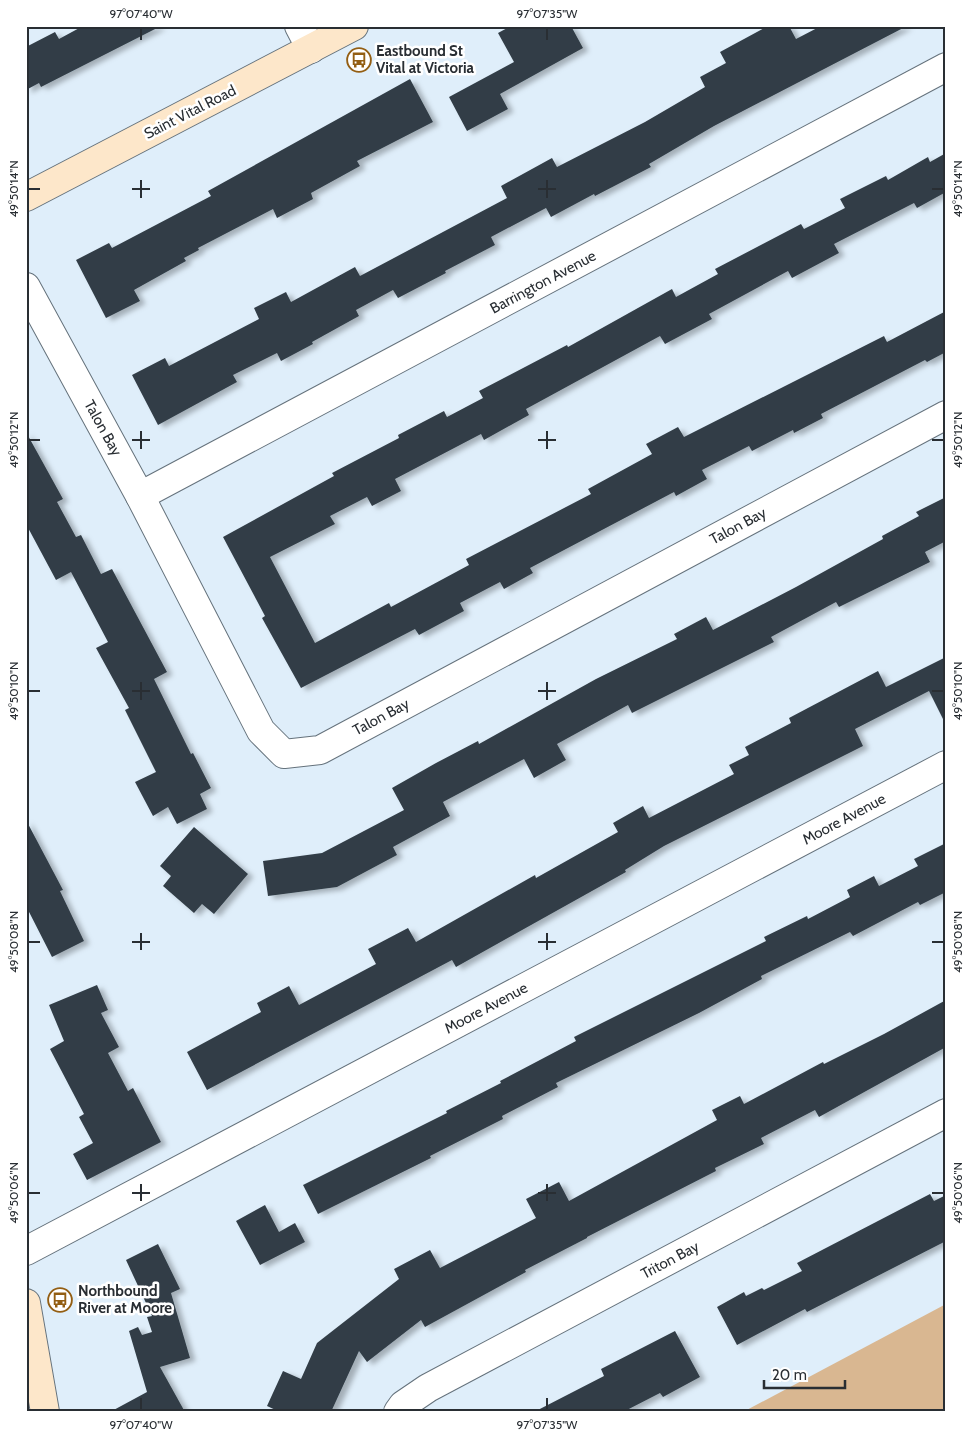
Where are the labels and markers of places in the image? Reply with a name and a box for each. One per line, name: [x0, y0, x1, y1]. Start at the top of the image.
place label: Eastbound St Vital at Victoria: [376, 42, 475, 77]
bus stop icon: Eastbound St Vital at Victoria: [346, 47, 372, 73]
place label: Northbound River at Moore: [78, 1282, 172, 1317]
bus stop icon: Northbound River at Moore: [47, 1287, 73, 1313]

